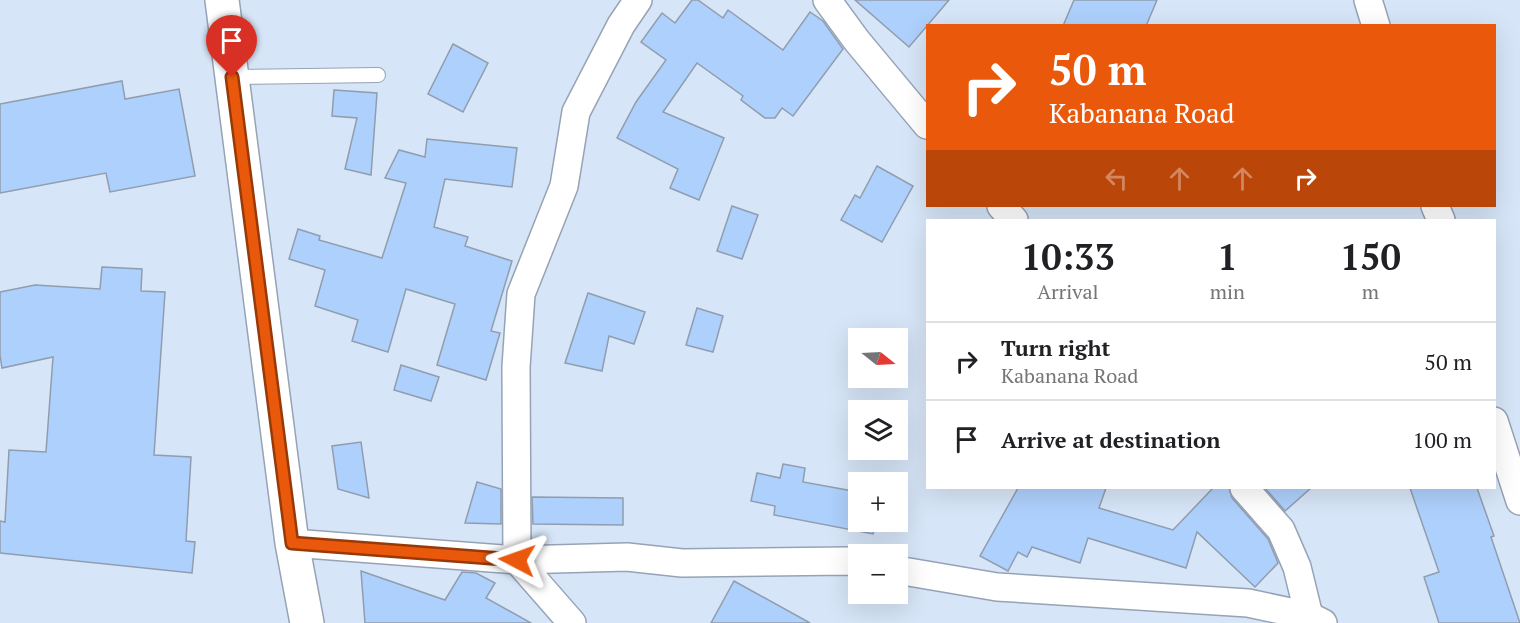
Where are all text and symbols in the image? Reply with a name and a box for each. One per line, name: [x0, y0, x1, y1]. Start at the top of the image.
pin: [206, 15, 257, 77]
icon: arrive: [215, 24, 248, 57]
text: 50 m: [1049, 41, 1147, 97]
icon: right: [950, 48, 1028, 126]
text: Kabanana Road: [1049, 95, 1235, 131]
icon: left: [1100, 162, 1133, 195]
icon: ahead: [1163, 162, 1196, 195]
icon: ahead: [1226, 162, 1259, 195]
icon: right: [1289, 162, 1322, 195]
text: 10:33: [1021, 233, 1115, 280]
text: 1: [1217, 233, 1238, 280]
text: 150: [1340, 233, 1401, 280]
text: Arrival: [1037, 278, 1099, 305]
text: min: [1210, 278, 1245, 305]
text: m: [1362, 278, 1379, 305]
north arrow: [848, 328, 908, 388]
map controls: [848, 328, 908, 604]
text: Turn right: [1001, 333, 1110, 362]
icon: right: [950, 345, 983, 378]
text: 50 m: [1424, 347, 1472, 376]
text: Kabanana Road: [1001, 362, 1138, 389]
button: layers: [848, 400, 908, 460]
icon: arrive: [950, 423, 983, 456]
text: Arrive at destination: [1001, 425, 1220, 454]
text: 100 m: [1412, 425, 1472, 454]
button: +: [848, 472, 908, 532]
position arrow: [485, 528, 549, 592]
button: −: [848, 544, 908, 604]

